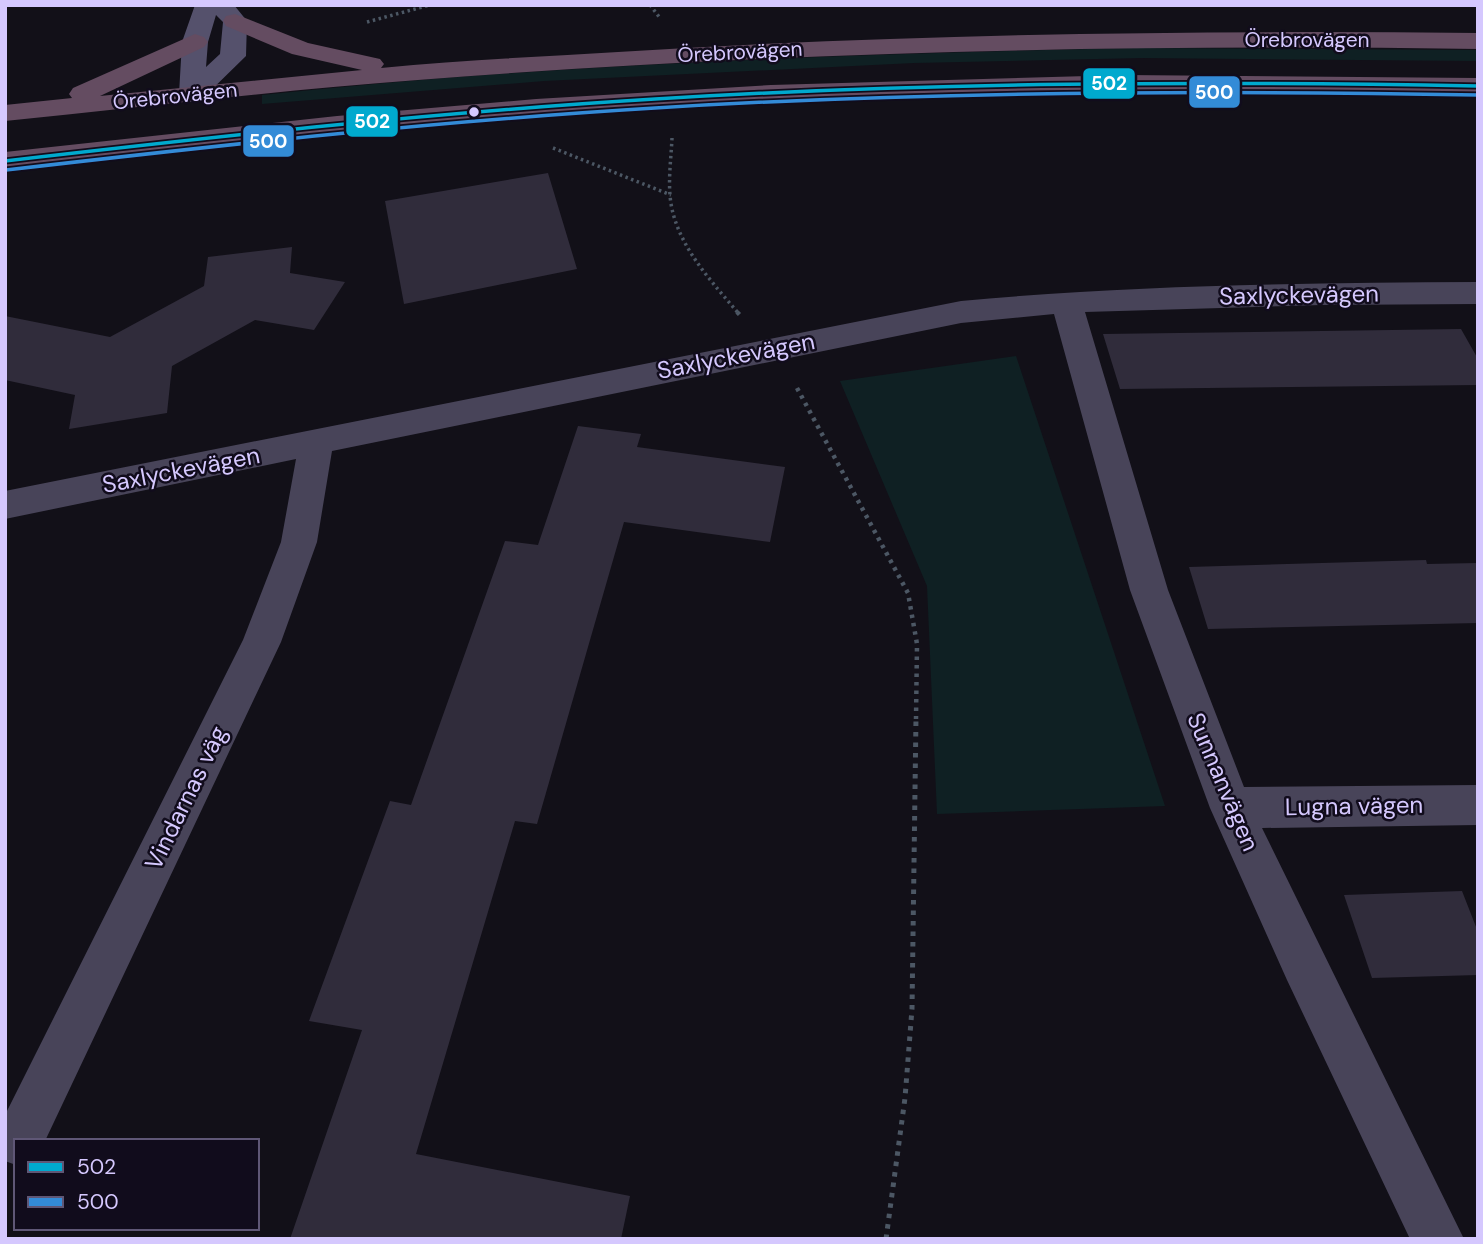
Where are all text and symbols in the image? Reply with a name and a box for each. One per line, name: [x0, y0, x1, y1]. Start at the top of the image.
street label: Örebrovägen: [1244, 26, 1370, 54]
street label: Örebrovägen: [677, 35, 803, 69]
line badge: 502: [1082, 67, 1136, 100]
text: 502: [1091, 71, 1127, 96]
line badge: 500: [1188, 75, 1241, 109]
street label: Örebrovägen: [111, 76, 239, 116]
text: 500: [1195, 80, 1233, 105]
line badge: 502: [345, 105, 399, 138]
unlabelled marker: [467, 105, 481, 119]
text: 502: [354, 109, 390, 134]
line badge: 500: [242, 124, 295, 158]
text: 500: [249, 129, 287, 154]
street label: Saxlyckevägen: [1219, 278, 1379, 311]
street label: Saxlyckevägen: [654, 325, 817, 386]
street label: Saxlyckevägen: [99, 439, 262, 500]
street label: Sunnanvägen: [1180, 708, 1266, 856]
street label: Vindarnas väg: [137, 721, 234, 875]
street label: Lugna vägen: [1285, 789, 1423, 822]
legend: [14, 1139, 259, 1230]
text: 502: [77, 1153, 116, 1181]
text: 500: [77, 1188, 119, 1216]

